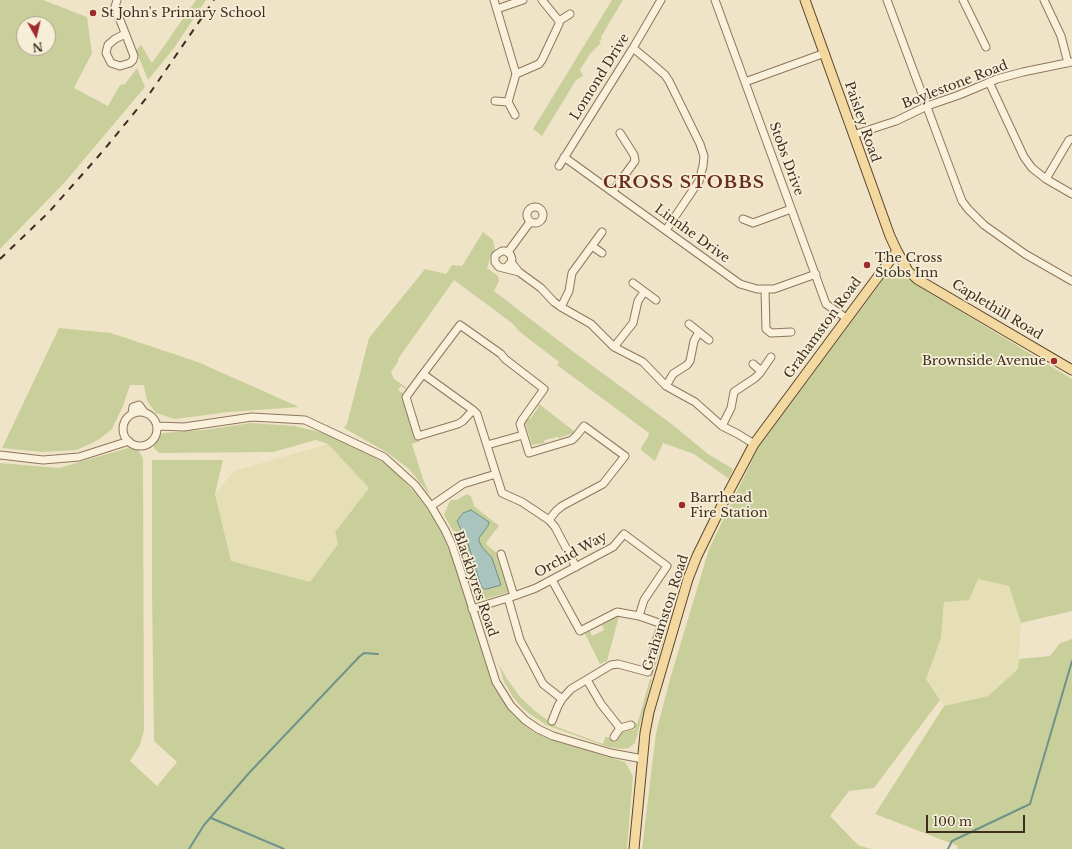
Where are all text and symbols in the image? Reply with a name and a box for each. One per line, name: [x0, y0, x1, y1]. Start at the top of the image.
place label: St John's Primary School: [101, 5, 266, 21]
marker: St John's Primary School: [88, 8, 98, 18]
north arrow: [16, 16, 56, 56]
street label: Lomond Drive: [567, 31, 633, 123]
text: N: [31, 39, 44, 55]
street label: Boylestone Road: [900, 58, 1010, 112]
street label: Paisley Road: [841, 80, 883, 164]
street label: Stobs Drive: [765, 120, 807, 198]
district label: CROSS STOBBS: [603, 173, 765, 193]
street label: Linnhe Drive: [651, 202, 733, 266]
place label: The Cross Stobs Inn: [875, 250, 942, 281]
marker: The Cross Stobs Inn: [862, 260, 872, 270]
street label: Grahamston Road: [781, 274, 865, 382]
street label: Caplethill Road: [949, 277, 1045, 343]
place label: Brownside Avenue: [922, 353, 1046, 369]
marker: Brownside Avenue: [1049, 356, 1059, 366]
place label: Barrhead Fire Station: [690, 490, 768, 521]
marker: Barrhead Fire Station: [677, 500, 687, 510]
street label: Blackbyres Road: [450, 529, 500, 639]
street label: Orchid Way: [532, 529, 610, 581]
street label: Grahamston Road: [640, 553, 692, 673]
scale bar: [928, 807, 1027, 833]
text: 100 m: [933, 814, 972, 829]

